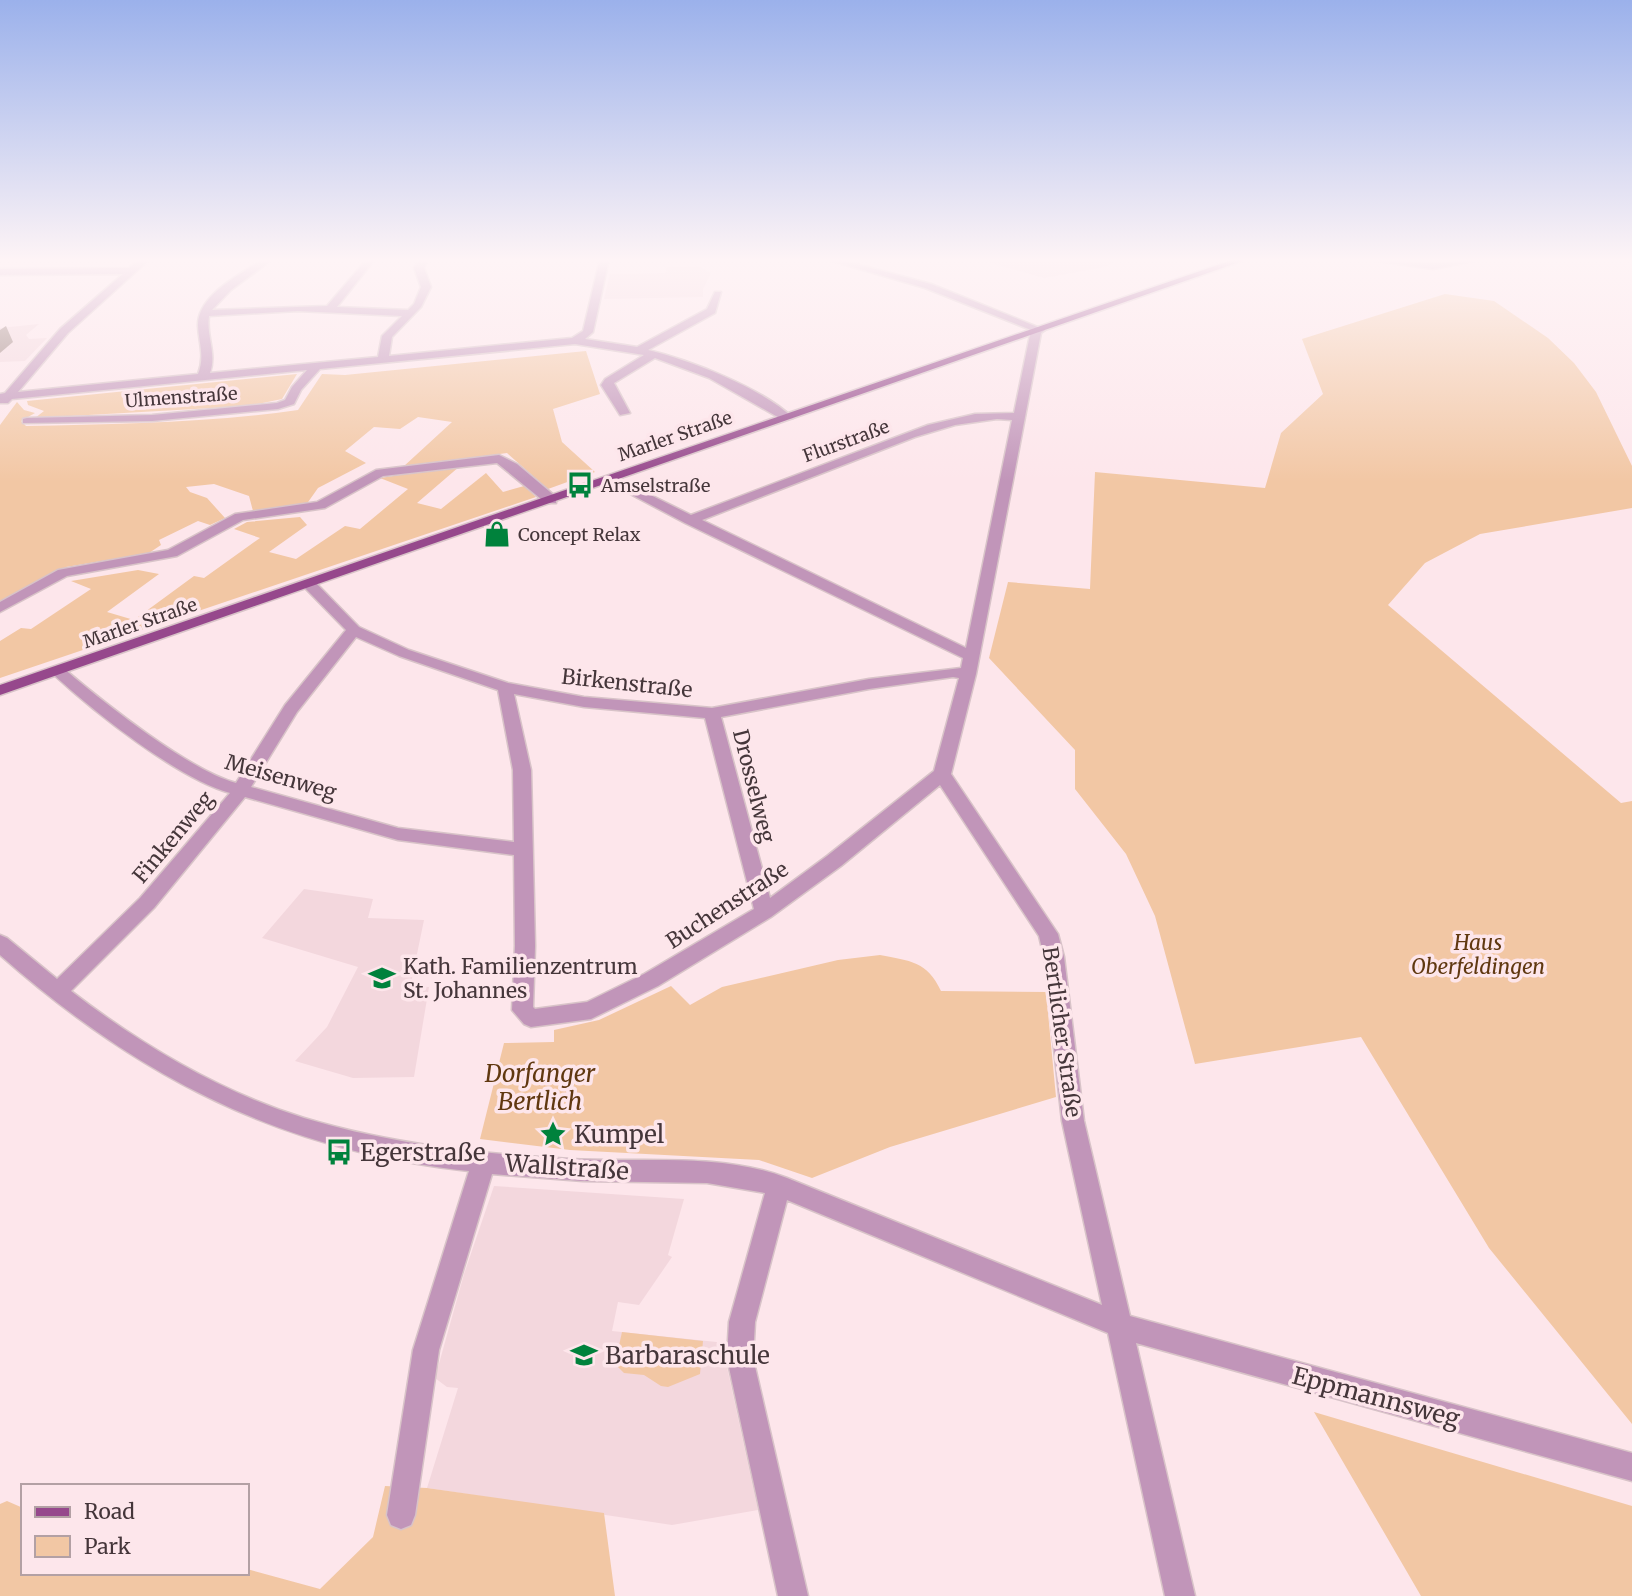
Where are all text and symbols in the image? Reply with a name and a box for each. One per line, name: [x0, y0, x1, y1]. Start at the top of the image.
street label: Ulmenstraße: [124, 382, 238, 412]
street label: Marler Straße: [615, 406, 735, 466]
street label: Flurstraße: [800, 415, 892, 467]
bus stop icon: Amselstraße: [565, 470, 595, 500]
place label: Amselstraße: [600, 474, 710, 497]
shop icon: Concept Relax: [482, 519, 512, 549]
place label: Concept Relax: [518, 523, 641, 546]
street label: Marler Straße: [80, 593, 200, 653]
street label: Birkenstraße: [560, 663, 694, 703]
street label: Drosselweg: [727, 726, 781, 846]
street label: Meisenweg: [222, 748, 340, 806]
street label: Finkenweg: [127, 785, 219, 889]
street label: Buchenstraße: [661, 855, 793, 954]
park label: Haus Oberfeldingen: [1411, 929, 1545, 980]
street label: Bertlicher Straße: [1037, 945, 1087, 1119]
place label: Kath. Familienzentrum St. Johannes: [403, 953, 638, 1004]
school or university icon: Kath. Familienzentrum St. Johannes: [367, 963, 397, 993]
park label: Dorfanger Bertlich: [484, 1058, 597, 1117]
place icon: Kumpel: [538, 1119, 568, 1149]
place label: Kumpel: [574, 1119, 664, 1150]
bus stop icon: Egerstraße: [324, 1137, 354, 1167]
place label: Egerstraße: [360, 1137, 486, 1168]
street label: Wallstraße: [503, 1147, 630, 1187]
school or university icon: Barbaraschule: [569, 1340, 599, 1370]
place label: Barbaraschule: [605, 1340, 770, 1371]
street label: Eppmannsweg: [1289, 1360, 1464, 1434]
legend: [21, 1484, 248, 1575]
text: Road: [84, 1498, 135, 1525]
text: Park: [84, 1533, 131, 1560]

